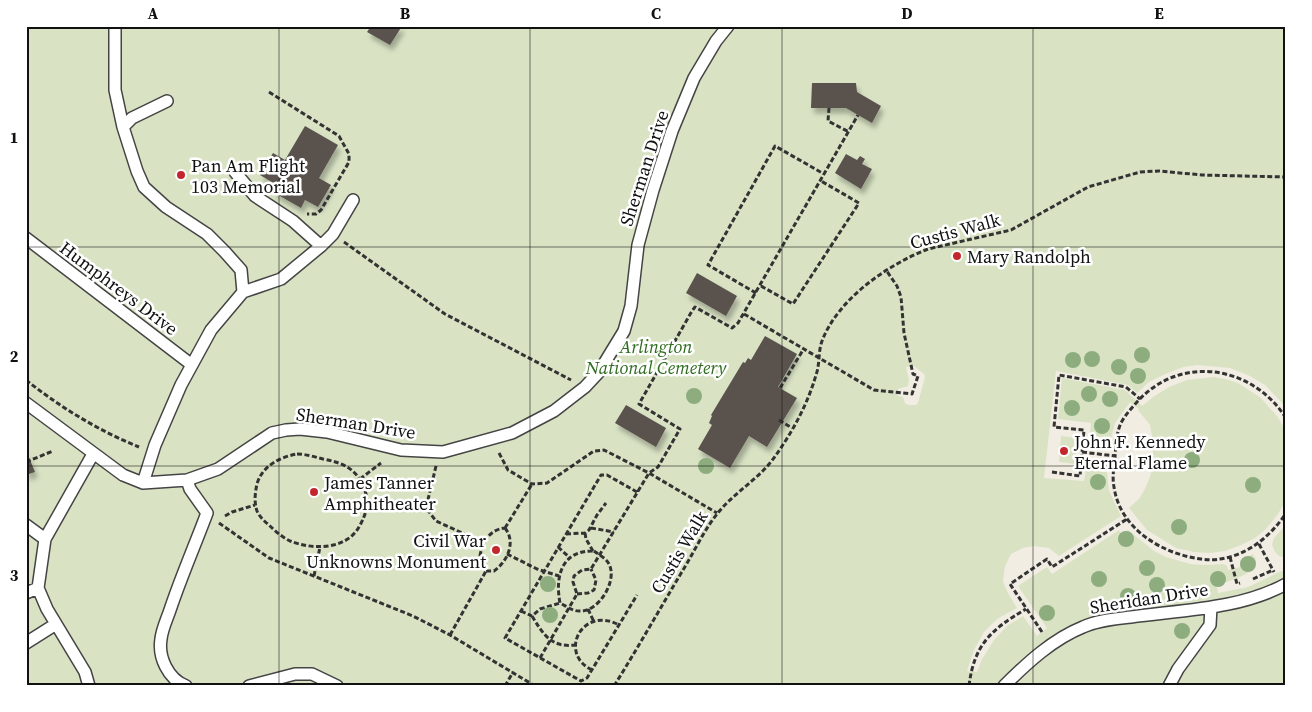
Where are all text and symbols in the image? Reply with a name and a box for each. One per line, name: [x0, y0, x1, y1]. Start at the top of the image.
text: A: [148, 2, 159, 24]
text: B: [400, 2, 411, 24]
text: C: [651, 2, 661, 24]
text: D: [901, 2, 913, 24]
text: E: [1154, 2, 1164, 24]
street label: Sherman Drive: [614, 107, 674, 229]
text: 1: [10, 126, 18, 148]
place label: Pan Am Flight 103 Memorial: [191, 153, 305, 199]
marker: Pan Am Flight 103 Memorial: [175, 169, 187, 181]
street label: Custis Walk: [907, 207, 1003, 255]
street label: Humphreys Drive: [55, 235, 183, 341]
place label: Mary Randolph: [967, 244, 1091, 269]
marker: Mary Randolph: [951, 250, 963, 262]
park label: Arlington National Cemetery: [585, 334, 727, 380]
text: 2: [10, 345, 19, 367]
street label: Sherman Drive: [295, 401, 417, 445]
place label: John F. Kennedy Eternal Flame: [1073, 429, 1206, 475]
marker: John F. Kennedy Eternal Flame: [1058, 445, 1070, 457]
place label: James Tanner Amphitheater: [323, 470, 436, 516]
marker: James Tanner Amphitheater: [308, 486, 320, 498]
street label: Custis Walk: [644, 506, 714, 598]
place label: Civil War Unknowns Monument: [306, 528, 486, 574]
marker: Civil War Unknowns Monument: [490, 544, 502, 556]
text: 3: [10, 564, 19, 586]
street label: Sheridan Drive: [1088, 576, 1210, 620]

